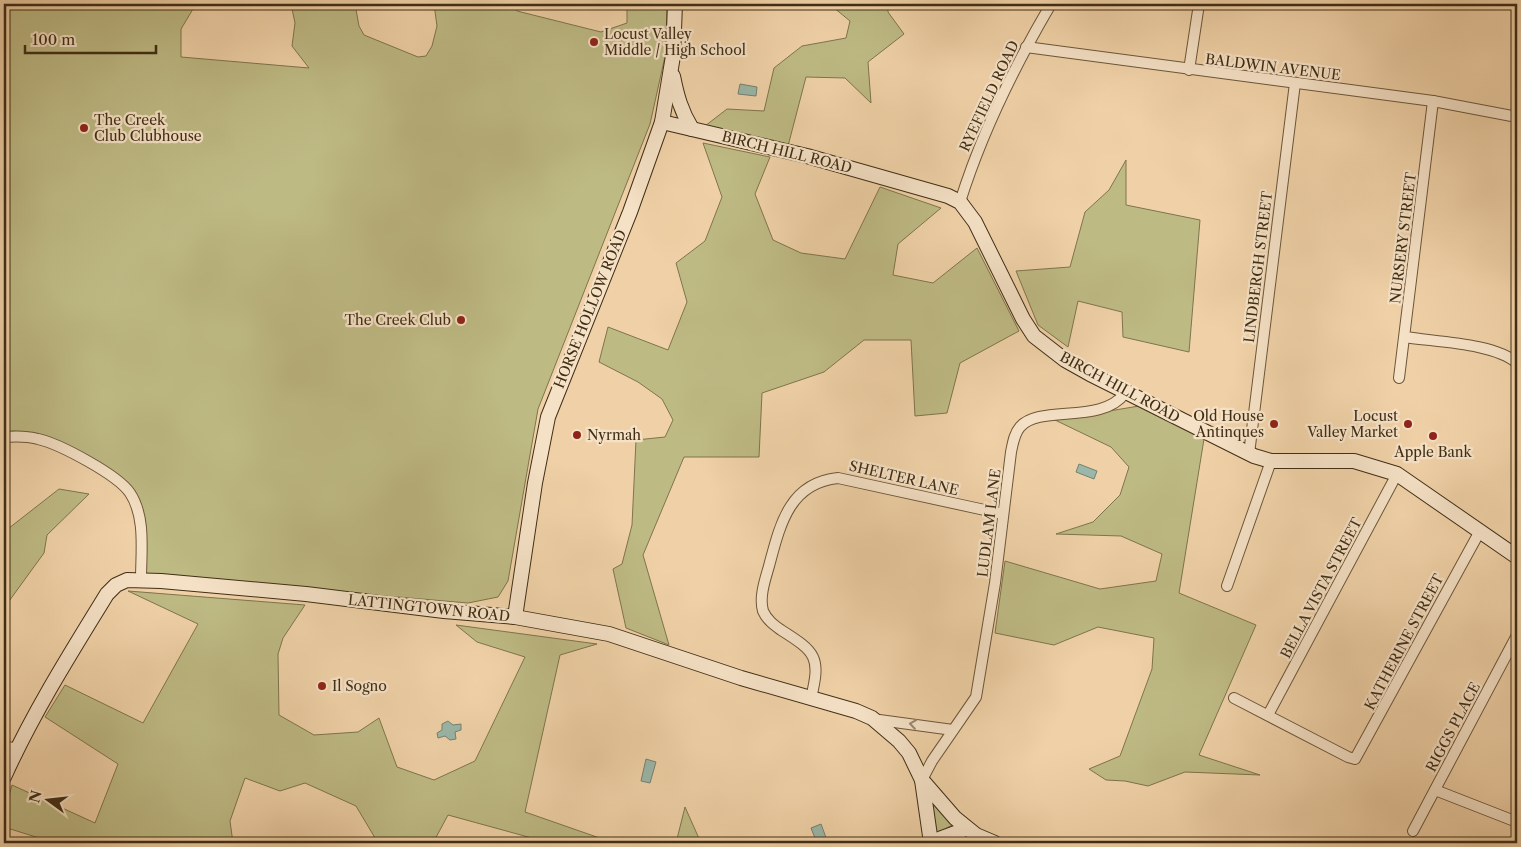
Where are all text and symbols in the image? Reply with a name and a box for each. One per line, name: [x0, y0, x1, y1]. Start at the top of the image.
scale bar: [25, 22, 156, 54]
place label: Locust Valley Middle / High School: [604, 25, 746, 59]
text: 100 m: [32, 30, 75, 49]
marker: Locust Valley Middle / High School: [588, 36, 600, 48]
street label: RYEFIELD ROAD: [955, 38, 1023, 154]
street label: BALDWIN AVENUE: [1204, 50, 1342, 84]
place label: The Creek Club Clubhouse: [94, 111, 202, 145]
marker: The Creek Club Clubhouse: [78, 122, 90, 134]
street label: BIRCH HILL ROAD: [720, 127, 854, 177]
street label: NURSERY STREET: [1386, 171, 1420, 305]
street label: LINDBERGH STREET: [1240, 190, 1276, 344]
street label: HORSE HOLLOW ROAD: [550, 227, 630, 391]
place label: The Creek Club: [344, 311, 451, 329]
marker: The Creek Club: [455, 314, 467, 326]
street label: BIRCH HILL ROAD: [1057, 348, 1183, 426]
place label: Old House Antinques: [1193, 407, 1264, 441]
place label: Locust Valley Market: [1306, 407, 1398, 441]
marker: Old House Antinques: [1268, 418, 1280, 430]
marker: Locust Valley Market: [1402, 418, 1414, 430]
place label: Nyrmah: [587, 426, 641, 444]
marker: Nyrmah: [571, 429, 583, 441]
marker: Apple Bank: [1427, 430, 1439, 442]
place label: Apple Bank: [1393, 443, 1473, 461]
street label: SHELTER LANE: [847, 457, 961, 499]
street label: LUDLAM LANE: [973, 468, 1005, 578]
street label: BELLA VISTA STREET: [1276, 514, 1366, 661]
street label: KATHERINE STREET: [1360, 570, 1448, 713]
street label: LATTINGTOWN ROAD: [347, 591, 511, 625]
place label: Il Sogno: [332, 677, 387, 695]
street label: RIGGS PLACE: [1422, 679, 1484, 775]
marker: Il Sogno: [316, 680, 328, 692]
one-way arrow: [908, 719, 916, 730]
north arrow: [22, 774, 72, 824]
text: N: [25, 788, 46, 805]

